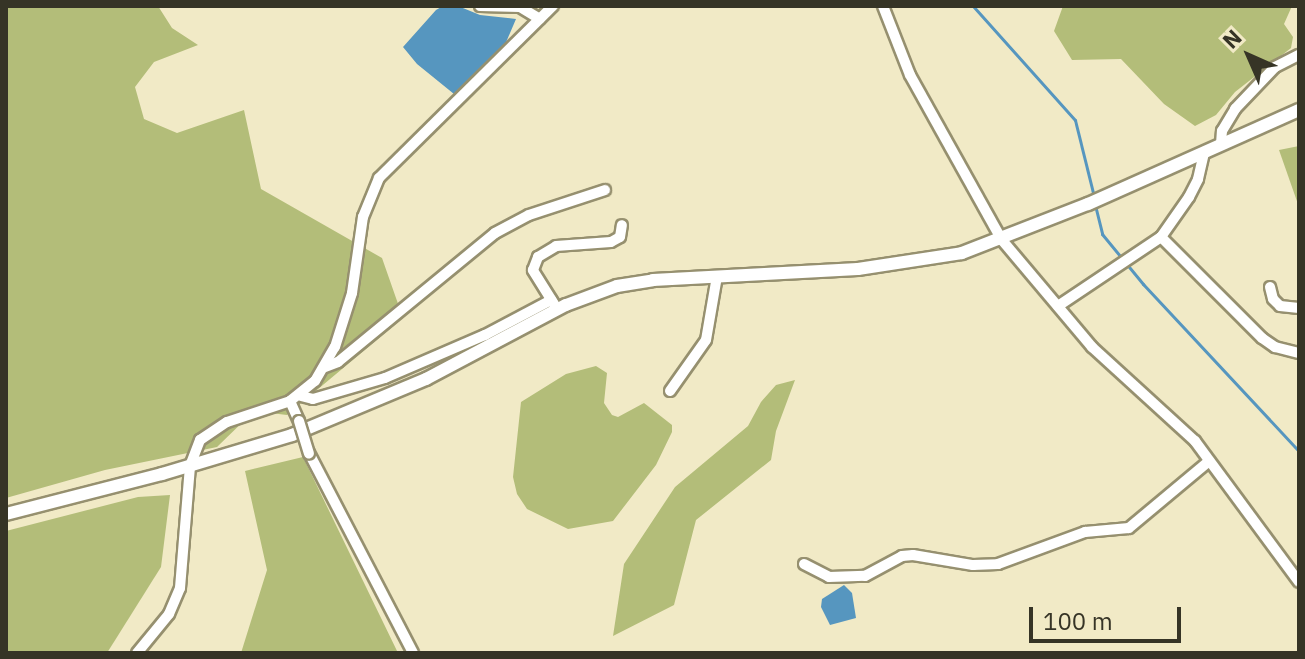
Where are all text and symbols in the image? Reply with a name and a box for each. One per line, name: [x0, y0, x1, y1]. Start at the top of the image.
north arrow: [1209, 16, 1289, 96]
text: N: [1216, 23, 1248, 55]
scale bar: [1033, 591, 1185, 641]
text: 100 m: [1043, 605, 1113, 637]

